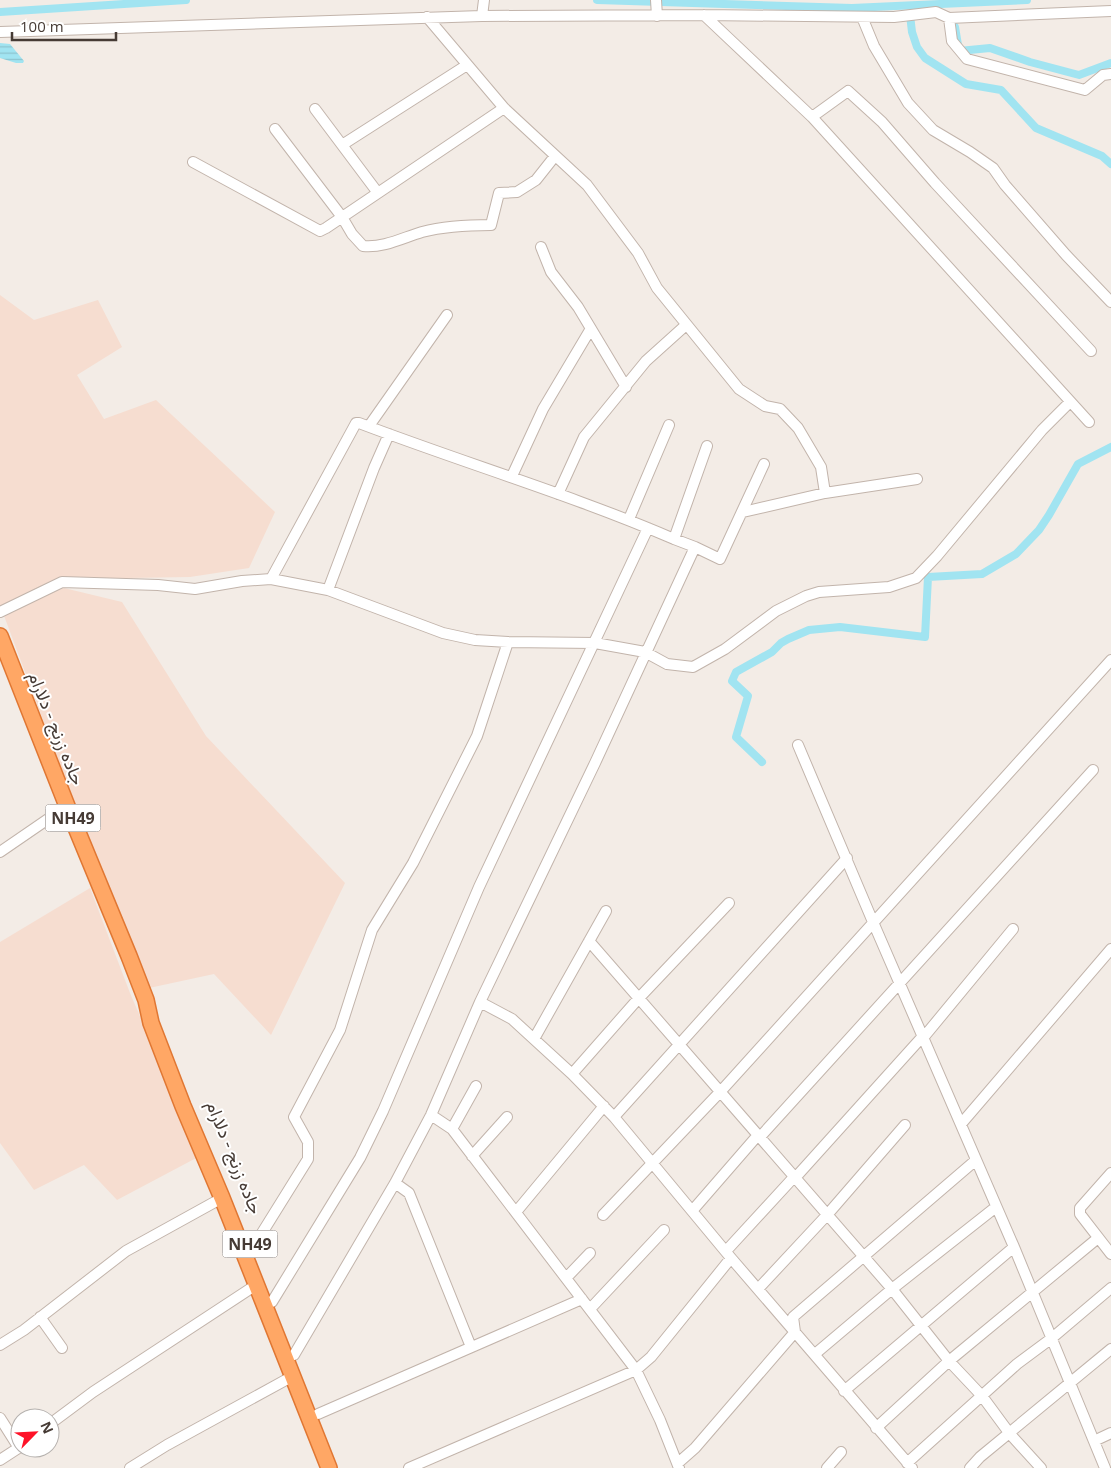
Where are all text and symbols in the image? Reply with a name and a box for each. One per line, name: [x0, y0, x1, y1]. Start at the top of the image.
scale bar: [12, 10, 116, 42]
text: 100 m: [20, 16, 64, 36]
street label: جاده زرنج - دلارام: [22, 668, 91, 789]
road number: NH49: [46, 804, 100, 831]
street label: جاده زرنج - دلارام: [200, 1097, 269, 1218]
road number: NH49: [222, 1230, 278, 1258]
north arrow: [10, 1408, 60, 1458]
text: N: [36, 1418, 58, 1437]

